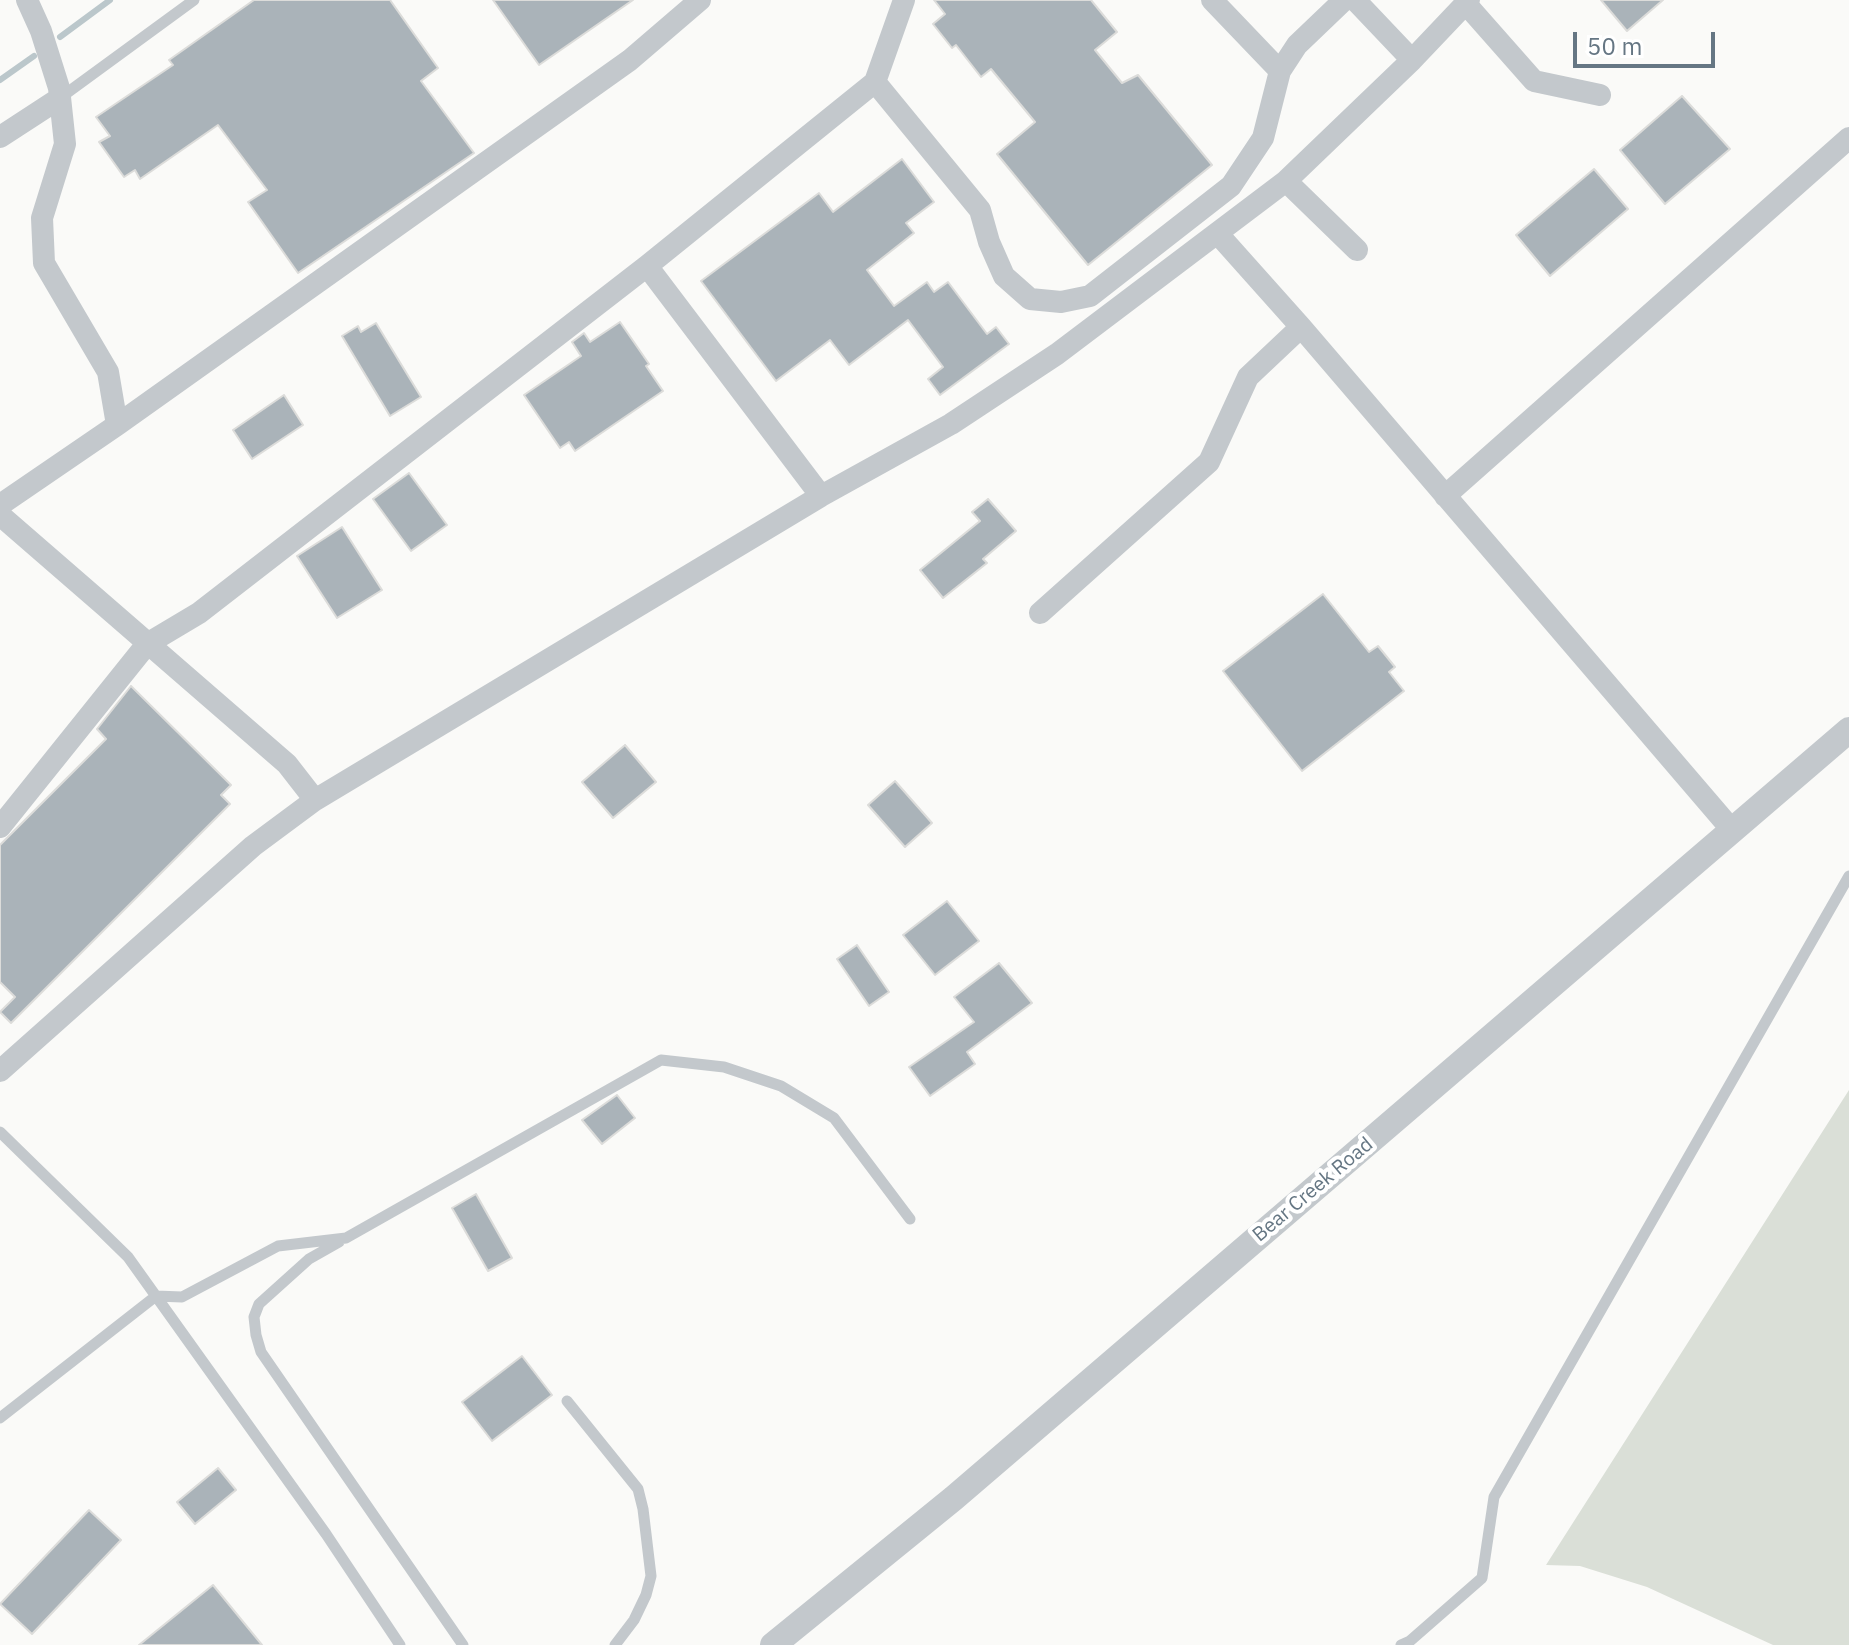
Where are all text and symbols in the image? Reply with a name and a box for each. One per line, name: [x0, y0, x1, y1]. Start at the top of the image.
scale bar: [1577, 16, 1719, 66]
text: 50 m: [1587, 30, 1642, 62]
street label: Bear Creek Road: [1248, 1133, 1378, 1247]

